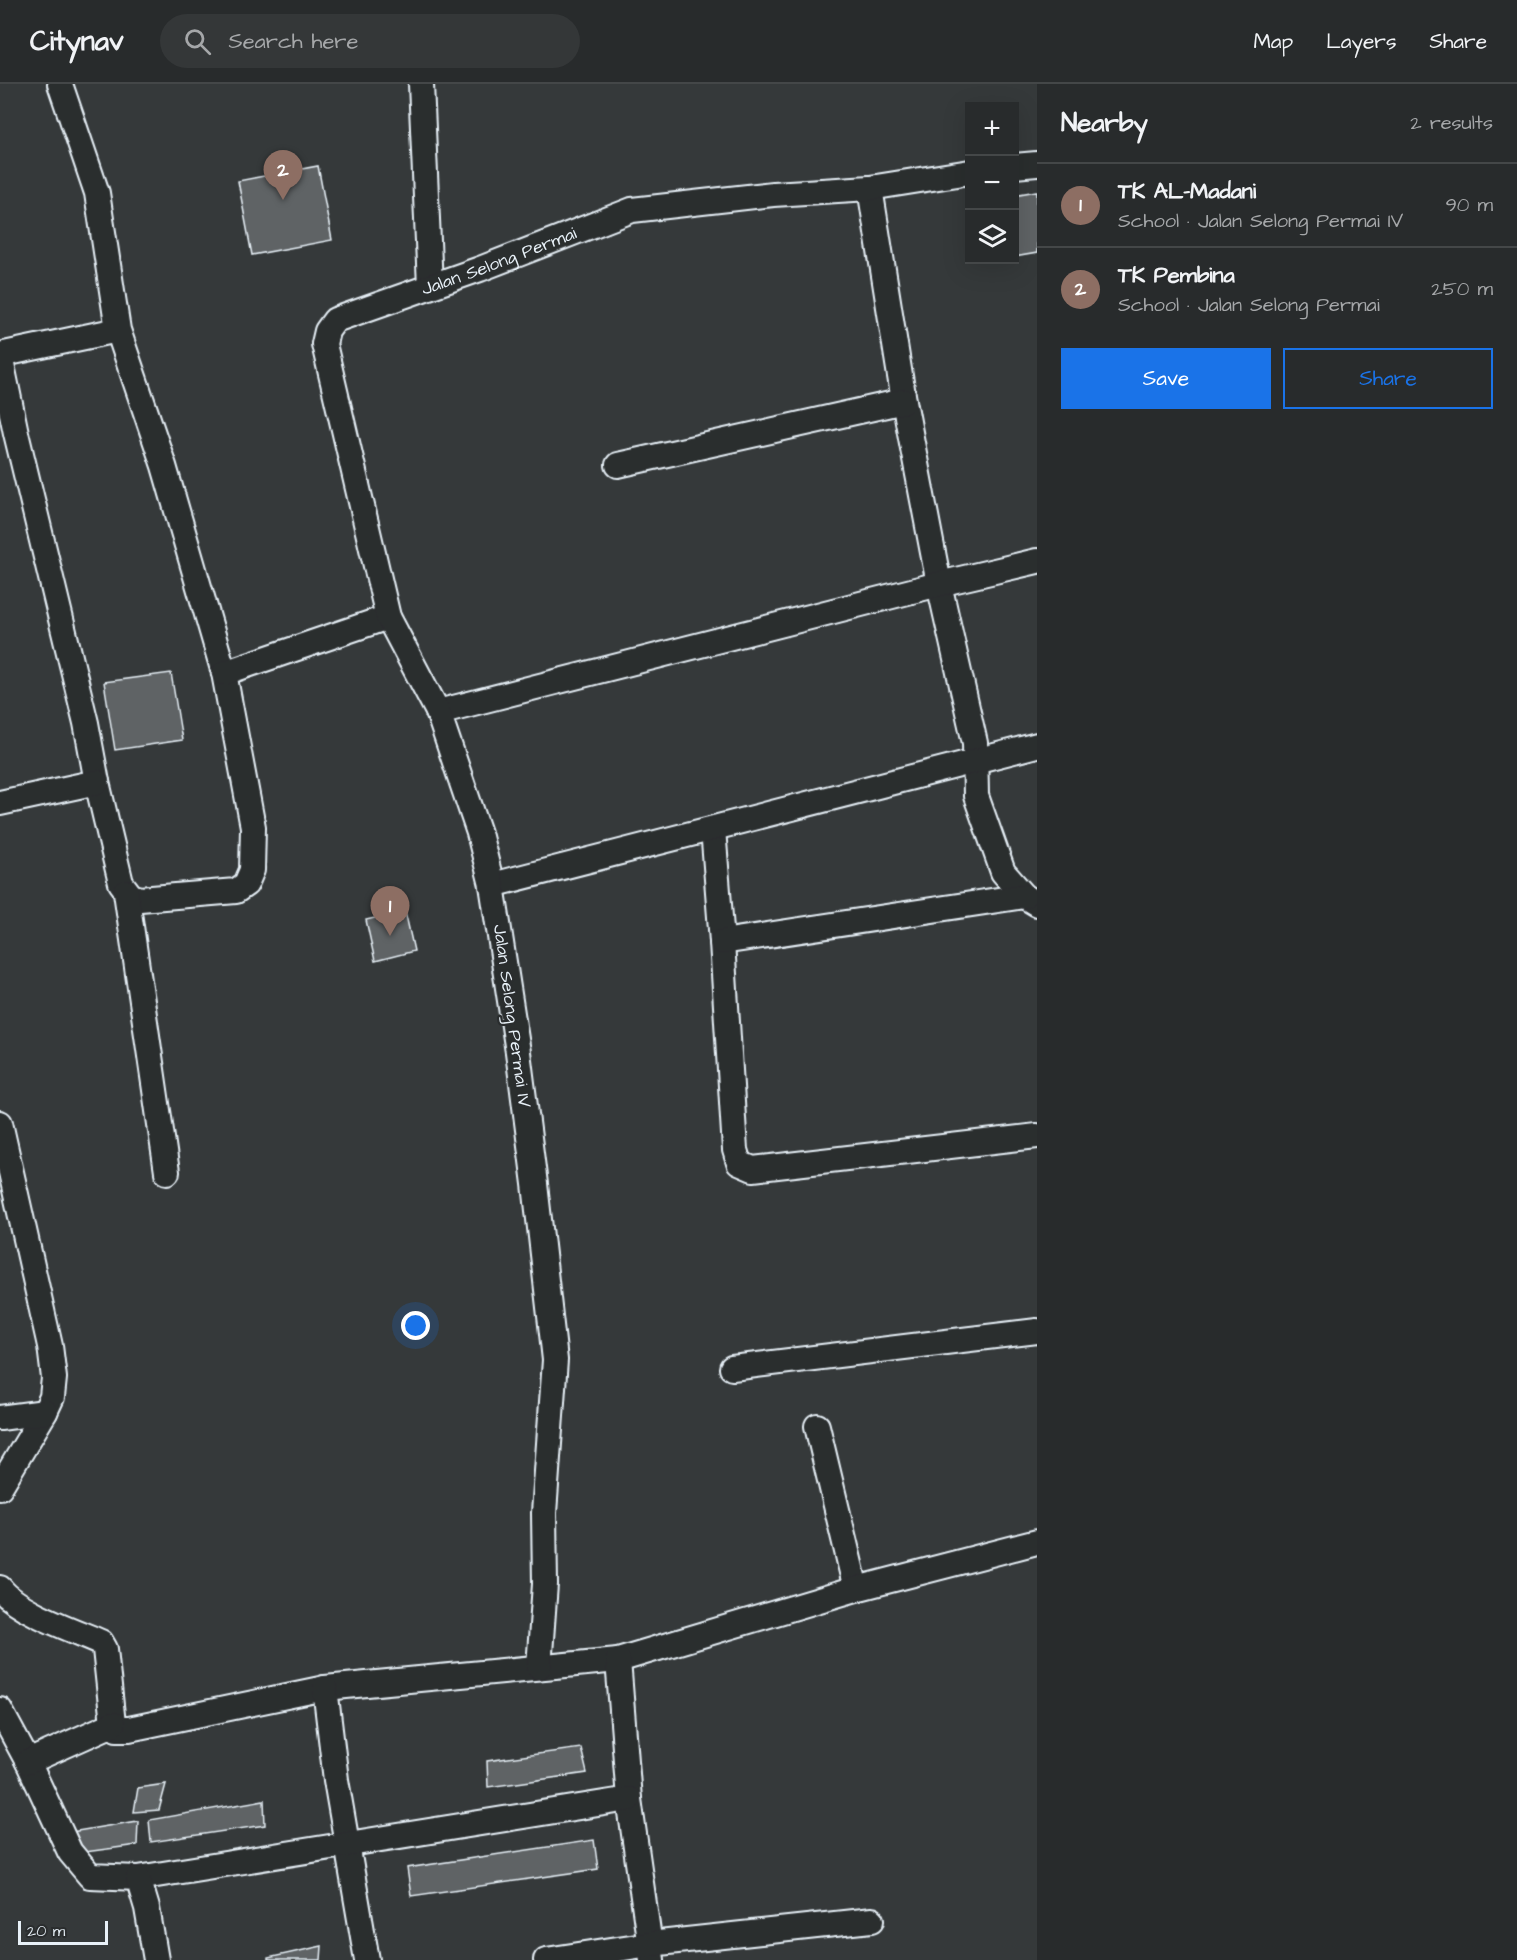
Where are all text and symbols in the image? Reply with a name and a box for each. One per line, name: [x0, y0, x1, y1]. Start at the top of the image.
search box: [160, 14, 580, 68]
text: Citynav: [30, 22, 124, 61]
icon: search: [181, 25, 214, 58]
text: Search here: [229, 26, 358, 57]
text: Map: [1253, 27, 1293, 56]
text: Layers: [1326, 27, 1396, 56]
text: Share: [1429, 27, 1487, 56]
map controls: [965, 102, 1019, 264]
button: +: [965, 102, 1019, 156]
text: Nearby: [1061, 105, 1148, 141]
text: 2 results: [1410, 109, 1493, 137]
pin: 2: [264, 150, 302, 200]
button: −: [965, 156, 1019, 210]
text: TK AL-Madani: [1118, 176, 1256, 207]
text: 1: [1079, 191, 1082, 219]
text: 90 m: [1445, 191, 1493, 219]
text: School · Jalan Selong Permai IV: [1118, 207, 1403, 235]
button: layers: [965, 210, 1019, 264]
street label: Jalan Selong Permai: [418, 220, 580, 301]
text: TK Pembina: [1118, 260, 1235, 291]
text: 2: [1075, 275, 1086, 303]
text: 250 m: [1431, 275, 1493, 303]
text: School · Jalan Selong Permai: [1118, 291, 1380, 319]
button: Save: [1061, 348, 1271, 409]
button: Share: [1283, 348, 1493, 409]
pin: 1: [370, 886, 410, 936]
street label: Jalan Selong Permai IV: [486, 923, 537, 1109]
your location: [401, 1311, 430, 1340]
scale bar: [18, 1918, 108, 1946]
text: 20 m: [27, 1920, 65, 1942]

